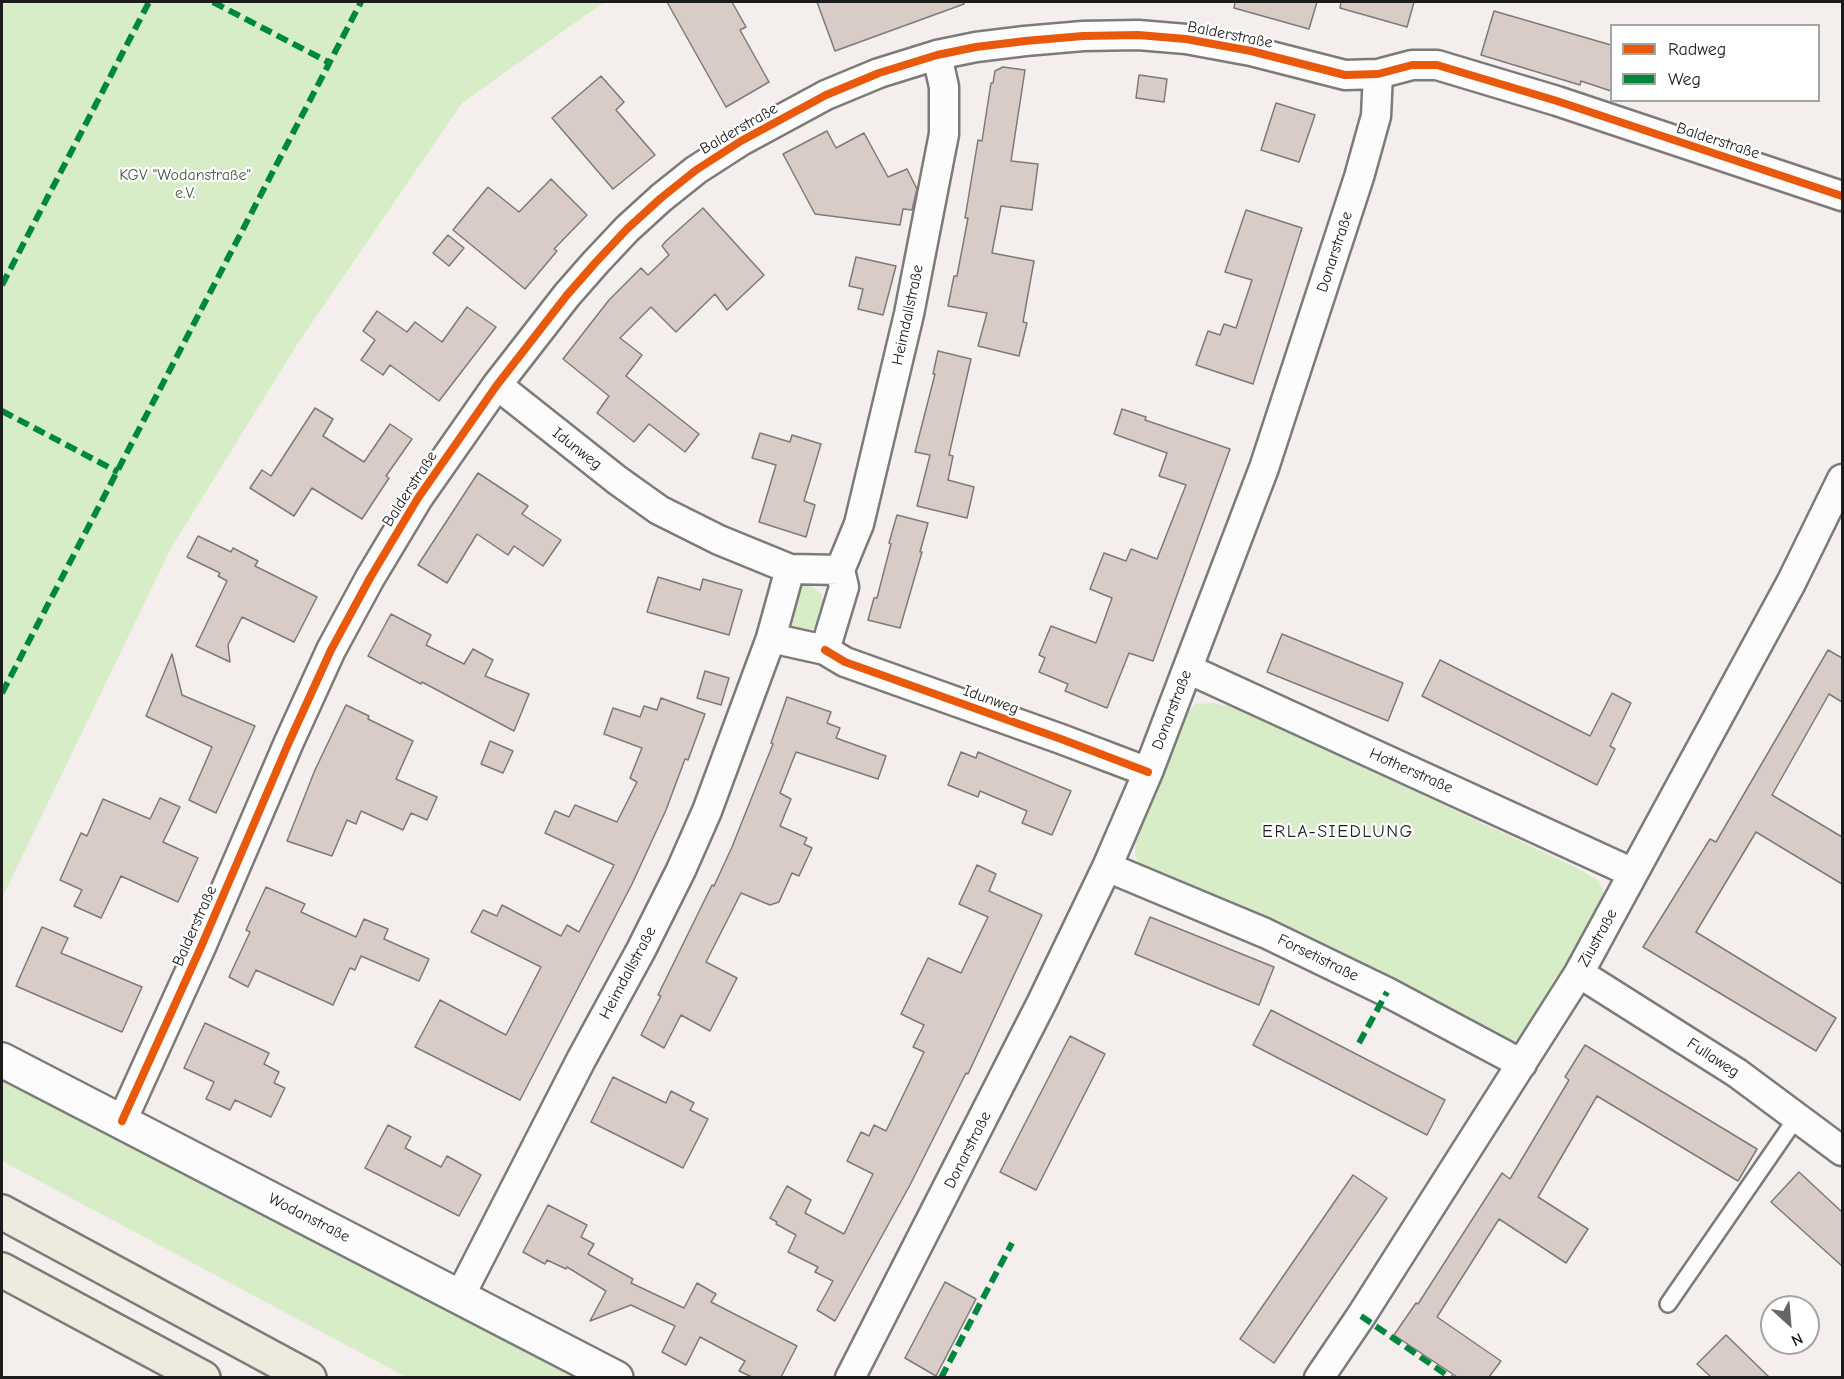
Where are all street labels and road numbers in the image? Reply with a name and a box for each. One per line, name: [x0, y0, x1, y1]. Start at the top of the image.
street label: Balderstraße: [1186, 17, 1274, 53]
street label: Balderstraße: [697, 99, 781, 159]
street label: Balderstraße: [1674, 119, 1762, 163]
street label: Donarstraße: [1313, 209, 1357, 295]
street label: Heimdallstraße: [888, 263, 928, 367]
street label: Idunweg: [548, 424, 606, 474]
street label: Balderstraße: [378, 448, 442, 530]
street label: Donarstraße: [1148, 667, 1196, 753]
street label: Idunweg: [961, 681, 1021, 719]
street label: Hotherstraße: [1366, 744, 1456, 798]
street label: Balderstraße: [169, 883, 221, 969]
street label: Ziustraße: [1574, 906, 1622, 970]
street label: Heimdallstraße: [596, 923, 660, 1023]
street label: Forsetistraße: [1274, 930, 1362, 986]
street label: Fullaweg: [1683, 1034, 1743, 1082]
street label: Donarstraße: [940, 1108, 996, 1192]
street label: Wodanstraße: [265, 1189, 353, 1247]

